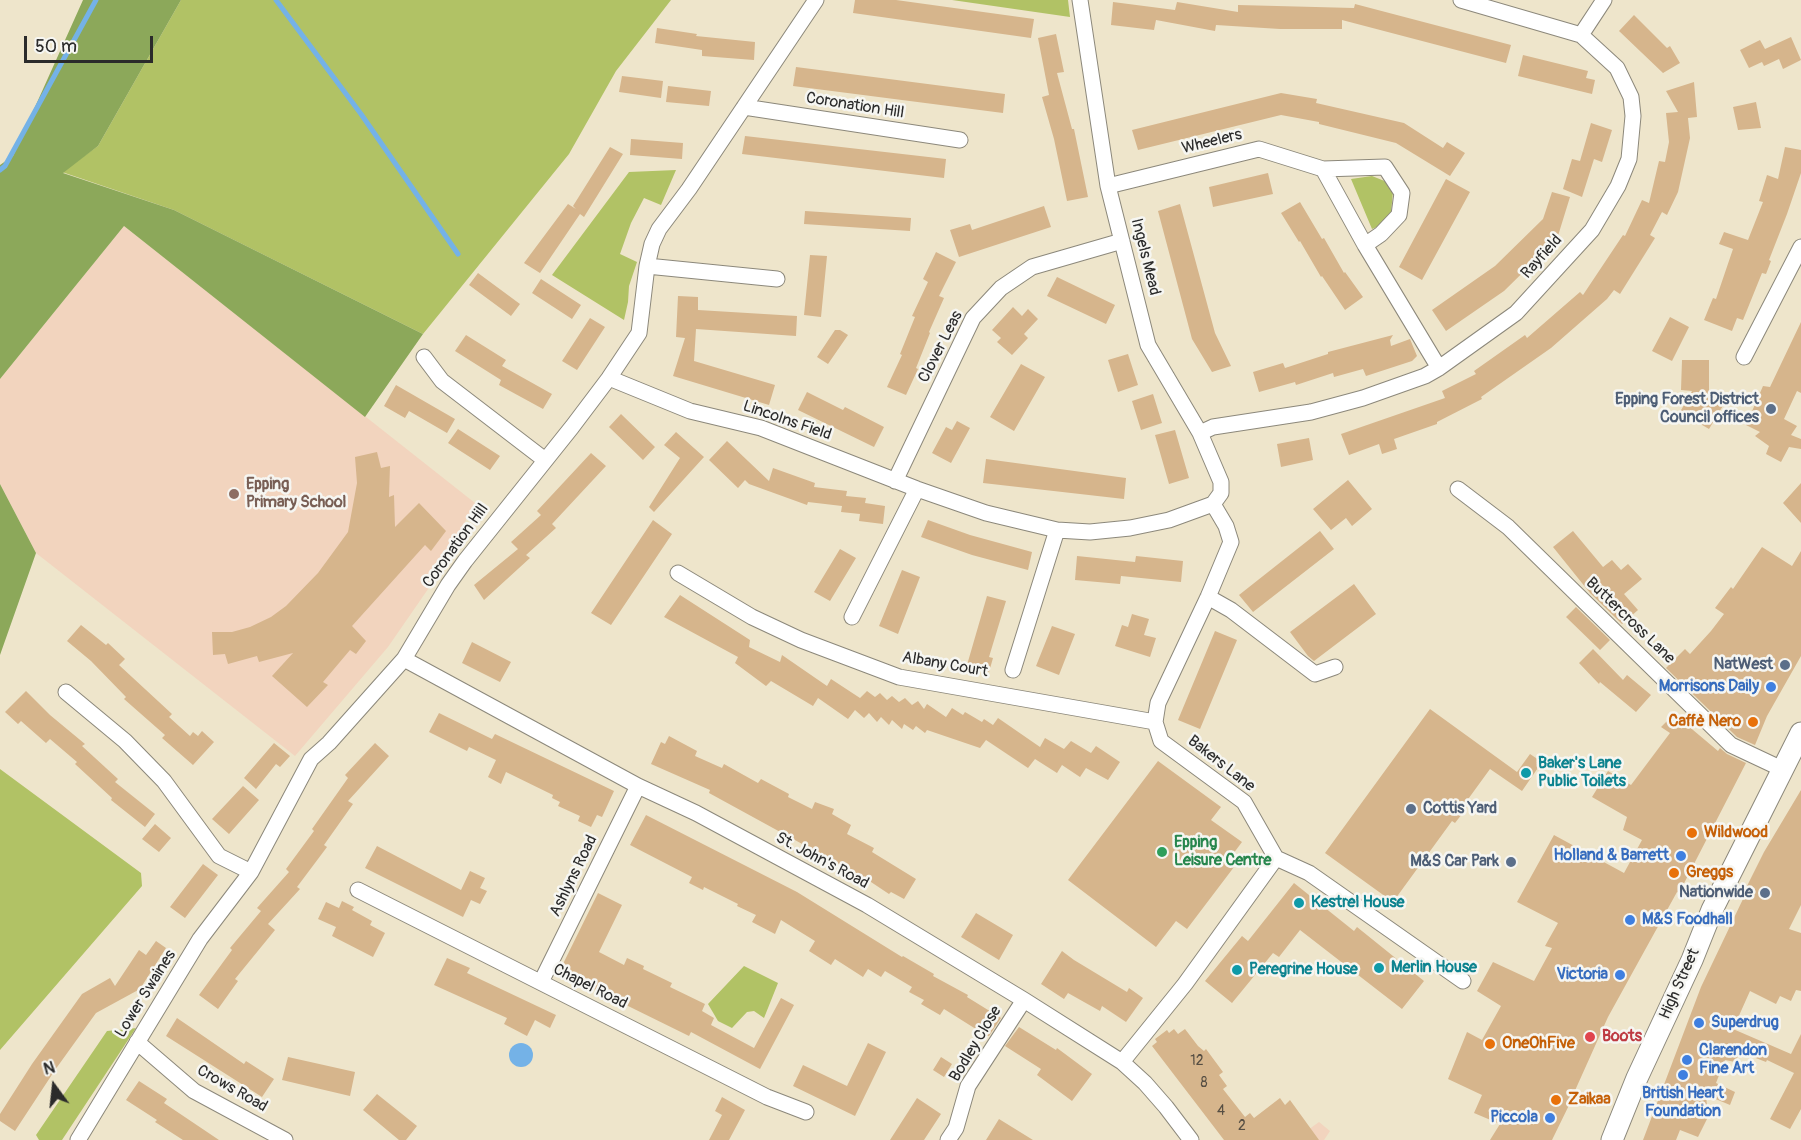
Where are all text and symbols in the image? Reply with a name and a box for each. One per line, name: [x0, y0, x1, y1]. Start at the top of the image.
scale bar: [27, 24, 156, 62]
text: 50 m: [35, 35, 77, 58]
street label: Coronation Hill: [805, 89, 905, 123]
street label: Wheelers: [1180, 125, 1244, 159]
street label: Ingels Mead: [1126, 217, 1164, 297]
street label: Rayfield: [1517, 231, 1567, 283]
street label: Clover Leas: [915, 308, 967, 386]
place label: Epping Forest District Council offices: [1615, 390, 1759, 428]
street label: Lincolns Field: [740, 397, 834, 445]
marker: Epping Forest District Council offices: [1764, 402, 1778, 416]
place label: Epping Primary School: [246, 475, 346, 513]
marker: Epping Primary School: [227, 487, 241, 501]
street label: Coronation Hill: [419, 500, 493, 592]
street label: Buttercross Lane: [1581, 574, 1679, 668]
street label: Albany Court: [901, 648, 989, 682]
place label: NatWest: [1714, 655, 1773, 675]
marker: NatWest: [1778, 658, 1792, 672]
place label: Morrisons Daily: [1659, 677, 1759, 697]
marker: Morrisons Daily: [1764, 680, 1778, 694]
place label: Caffè Nero: [1669, 712, 1741, 732]
marker: Caffè Nero: [1746, 715, 1760, 729]
street label: Bakers Lane: [1183, 732, 1259, 796]
place label: Baker's Lane Public Toilets: [1538, 754, 1626, 792]
marker: Baker's Lane Public Toilets: [1519, 766, 1533, 780]
place label: Cottis Yard: [1423, 799, 1497, 819]
marker: Cottis Yard: [1404, 802, 1418, 816]
place label: Wildwood: [1704, 823, 1768, 843]
marker: Wildwood: [1685, 826, 1699, 840]
street label: St. John's Road: [772, 828, 872, 894]
street label: Ashlyns Road: [546, 832, 602, 920]
place label: Epping Leisure Centre: [1174, 833, 1271, 871]
marker: Epping Leisure Centre: [1155, 845, 1169, 859]
place label: Holland & Barrett: [1553, 846, 1669, 866]
marker: Holland & Barrett: [1674, 849, 1688, 863]
place label: M&S Car Park: [1410, 852, 1499, 872]
marker: M&S Car Park: [1504, 855, 1518, 869]
place label: Greggs: [1686, 863, 1733, 883]
marker: Greggs: [1667, 866, 1681, 880]
place label: Nationwide: [1679, 883, 1753, 903]
marker: Nationwide: [1758, 886, 1772, 900]
place label: Kestrel House: [1311, 893, 1405, 913]
marker: Kestrel House: [1292, 896, 1306, 910]
place label: M&S Foodhall: [1642, 910, 1733, 930]
marker: M&S Foodhall: [1623, 913, 1637, 927]
street label: High Street: [1656, 946, 1704, 1022]
street label: Lower Swaines: [111, 947, 181, 1041]
place label: Merlin House: [1391, 958, 1477, 978]
street label: Chapel Road: [550, 960, 630, 1014]
place label: Peregrine House: [1249, 960, 1358, 980]
marker: Merlin House: [1372, 961, 1386, 975]
marker: Peregrine House: [1230, 963, 1244, 977]
place label: Victoria: [1556, 965, 1608, 985]
marker: Victoria: [1613, 968, 1627, 982]
street label: Bodley Close: [946, 1003, 1006, 1085]
place label: Superdrug: [1711, 1013, 1779, 1033]
marker: Superdrug: [1692, 1016, 1706, 1030]
place label: Boots: [1602, 1027, 1642, 1047]
marker: Boots: [1583, 1030, 1597, 1044]
place label: OneOhFive: [1502, 1034, 1575, 1054]
marker: OneOhFive: [1483, 1037, 1497, 1051]
place label: Clarendon Fine Art: [1699, 1041, 1767, 1079]
house number: 12: [1190, 1053, 1204, 1069]
marker: Clarendon Fine Art: [1680, 1053, 1694, 1067]
north arrow: [24, 1056, 84, 1116]
text: N: [42, 1058, 57, 1080]
street label: Crows Road: [193, 1061, 271, 1117]
marker: British Heart Foundation: [1676, 1068, 1690, 1082]
house number: 8: [1200, 1075, 1208, 1091]
place label: British Heart Foundation: [1642, 1084, 1724, 1122]
place label: Zaikaa: [1568, 1090, 1611, 1110]
marker: Zaikaa: [1549, 1093, 1563, 1107]
house number: 4: [1217, 1103, 1225, 1119]
place label: Piccola: [1490, 1108, 1538, 1128]
marker: Piccola: [1543, 1111, 1557, 1125]
house number: 2: [1238, 1118, 1246, 1134]

